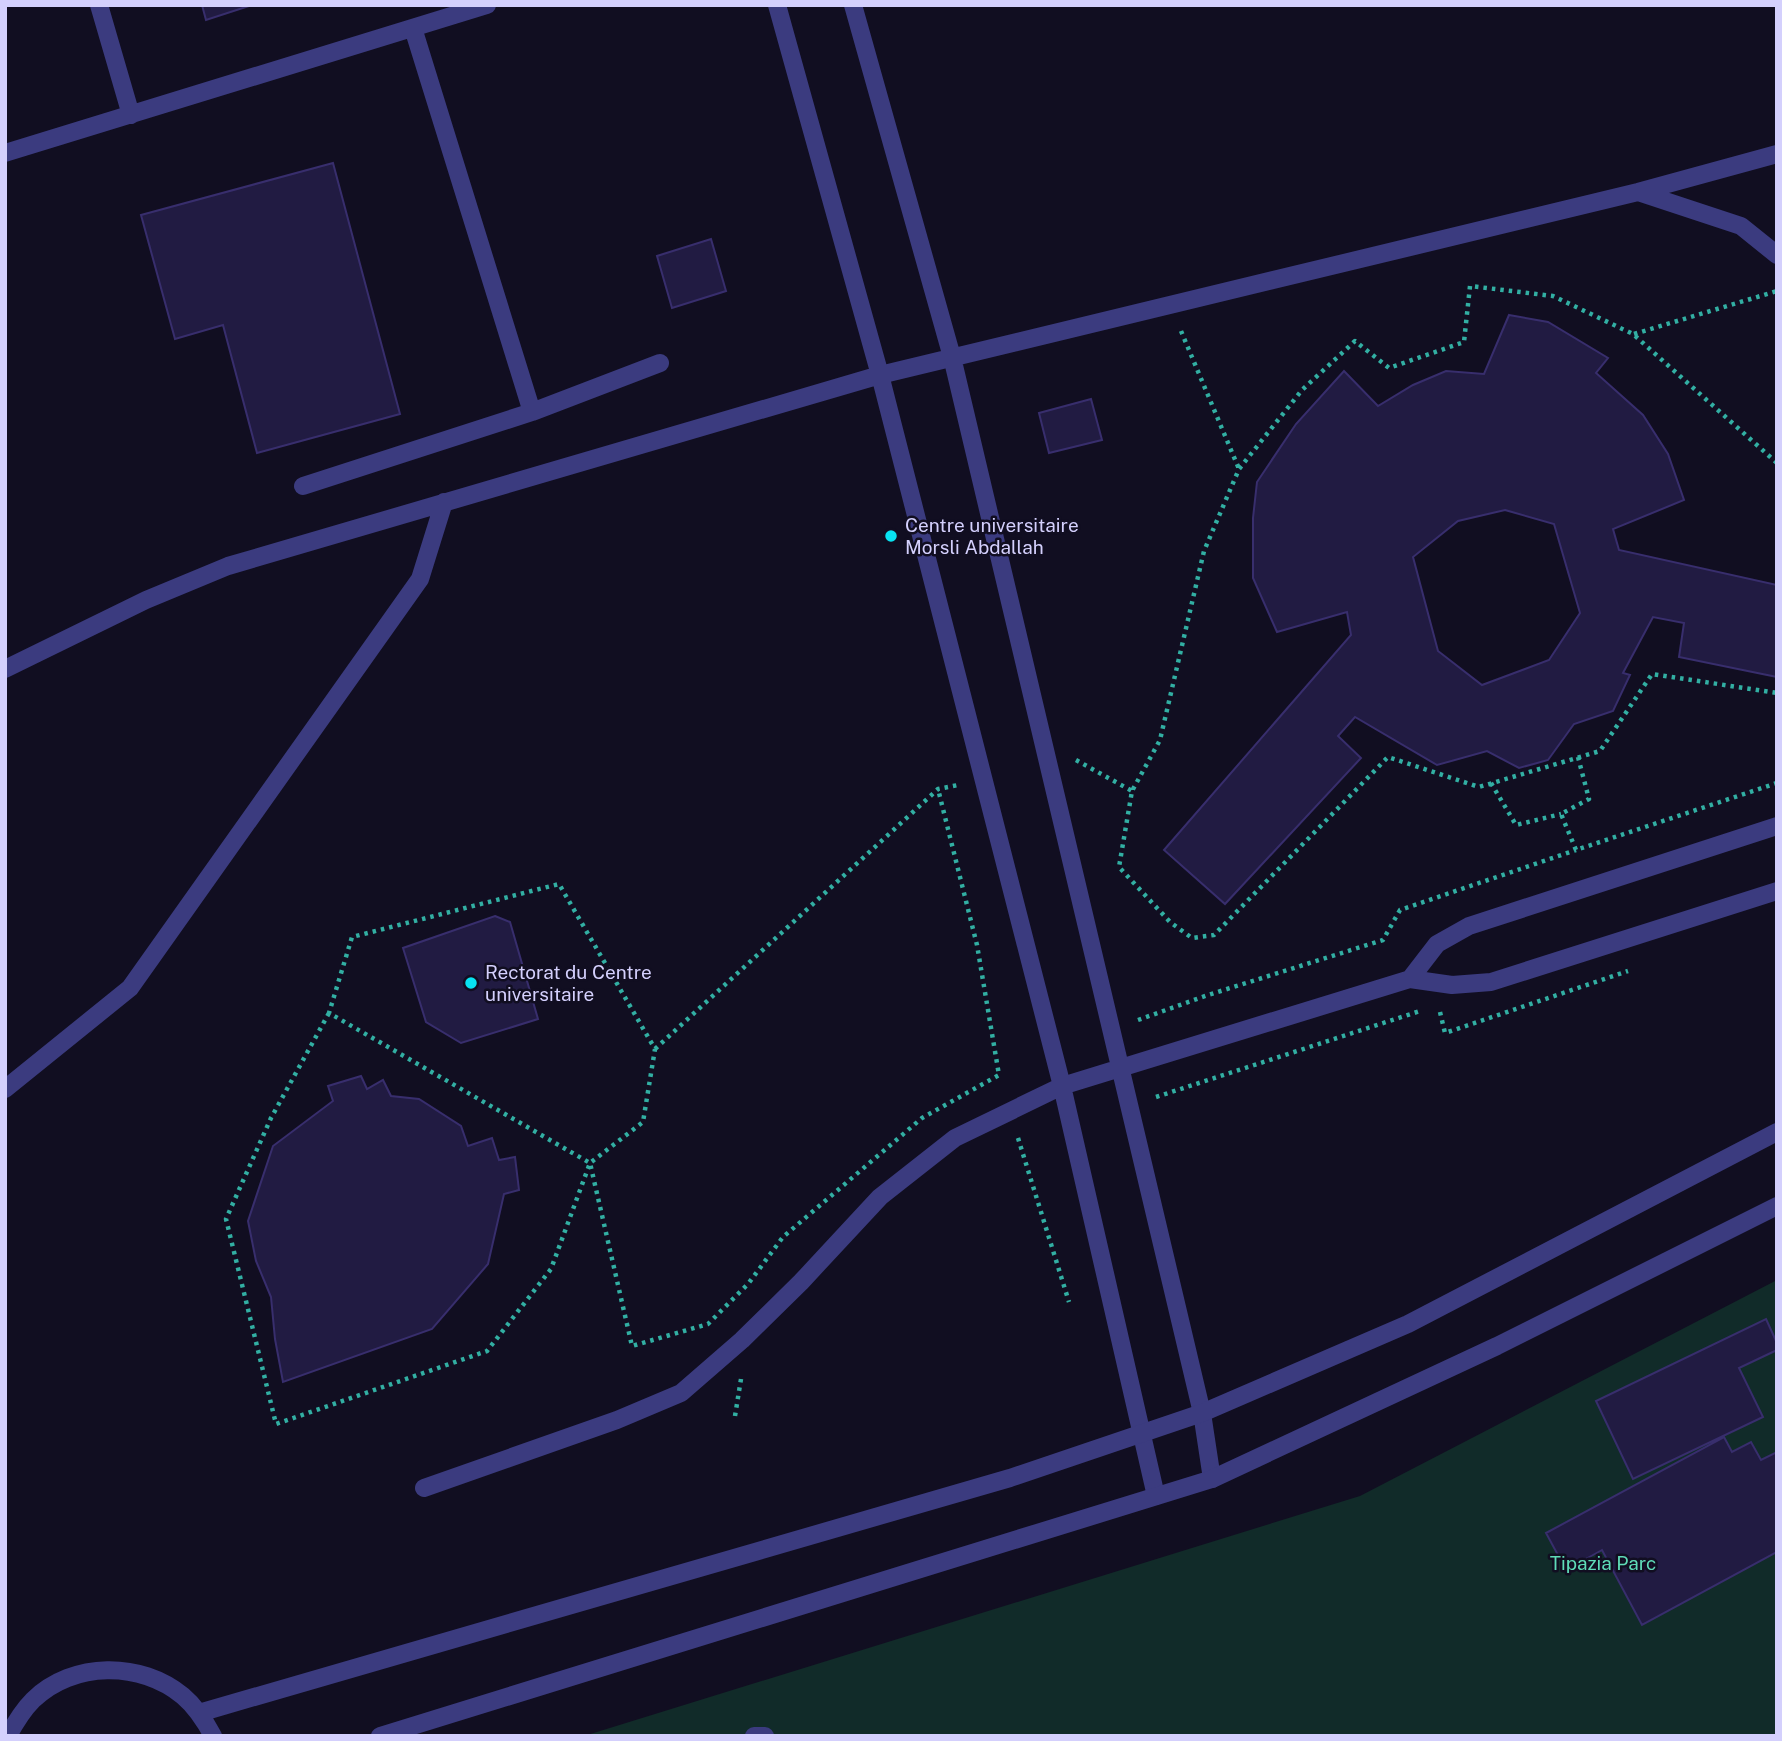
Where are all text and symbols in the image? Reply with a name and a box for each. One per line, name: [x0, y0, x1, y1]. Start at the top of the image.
place label: Centre universitaire Morsli Abdallah: [905, 514, 1079, 558]
marker: Centre universitaire Morsli Abdallah: [883, 528, 899, 544]
place label: Rectorat du Centre universitaire: [485, 961, 652, 1005]
marker: Rectorat du Centre universitaire: [463, 975, 479, 991]
park label: Tipazia Parc: [1550, 1552, 1656, 1574]

